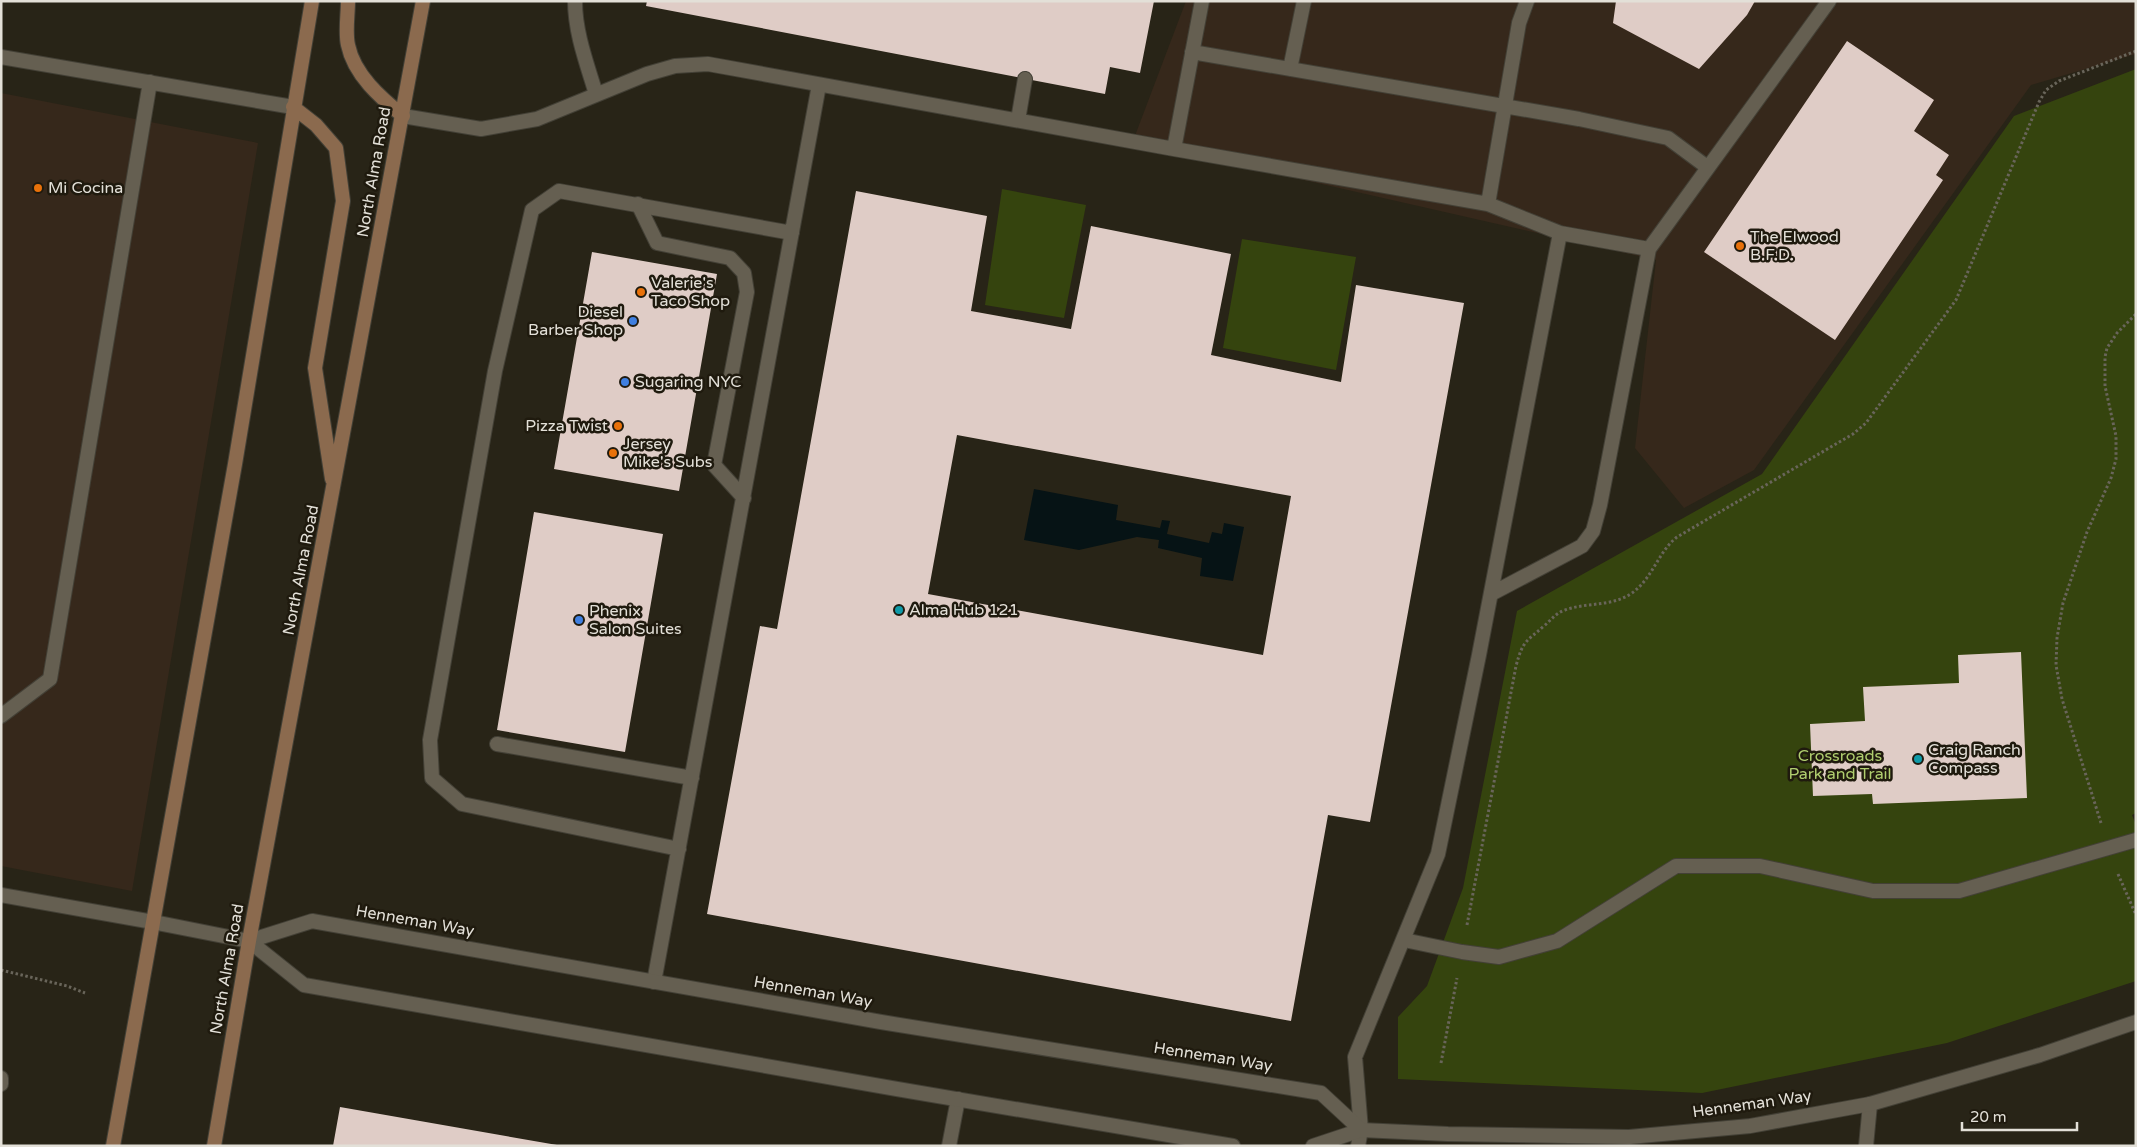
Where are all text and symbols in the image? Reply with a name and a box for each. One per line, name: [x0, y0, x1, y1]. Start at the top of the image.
street label: North Alma Road: [353, 105, 395, 239]
place label: Mi Cocina: [48, 178, 123, 198]
marker: Mi Cocina: [32, 182, 44, 194]
place label: The Elwood B.F.D.: [1750, 227, 1839, 265]
marker: The Elwood B.F.D.: [1734, 240, 1746, 252]
place label: Valerie's Taco Shop: [651, 273, 730, 311]
marker: Valerie's Taco Shop: [635, 286, 647, 298]
place label: Diesel Barber Shop: [528, 302, 623, 340]
marker: Diesel Barber Shop: [627, 315, 639, 327]
place label: Sugaring NYC: [635, 372, 741, 392]
marker: Sugaring NYC: [619, 376, 631, 388]
place label: Pizza Twist: [525, 416, 608, 436]
marker: Pizza Twist: [612, 420, 624, 432]
place label: Jersey Mike's Subs: [623, 434, 713, 472]
marker: Jersey Mike's Subs: [607, 447, 619, 459]
street label: North Alma Road: [279, 503, 323, 637]
place label: Alma Hub 121: [909, 600, 1019, 620]
place label: Phenix Salon Suites: [589, 601, 682, 639]
marker: Alma Hub 121: [893, 604, 905, 616]
marker: Phenix Salon Suites: [573, 614, 585, 626]
place label: Craig Ranch Compass: [1928, 740, 2021, 778]
park label: Crossroads Park and Trail: [1788, 746, 1892, 784]
marker: Craig Ranch Compass: [1912, 753, 1924, 765]
street label: Henneman Way: [354, 901, 476, 941]
street label: North Alma Road: [206, 902, 248, 1036]
street label: Henneman Way: [752, 972, 874, 1012]
street label: Henneman Way: [1152, 1038, 1274, 1076]
street label: Henneman Way: [1691, 1086, 1813, 1122]
scale bar: [1962, 1100, 2077, 1132]
text: 20 m: [1970, 1108, 2007, 1126]

